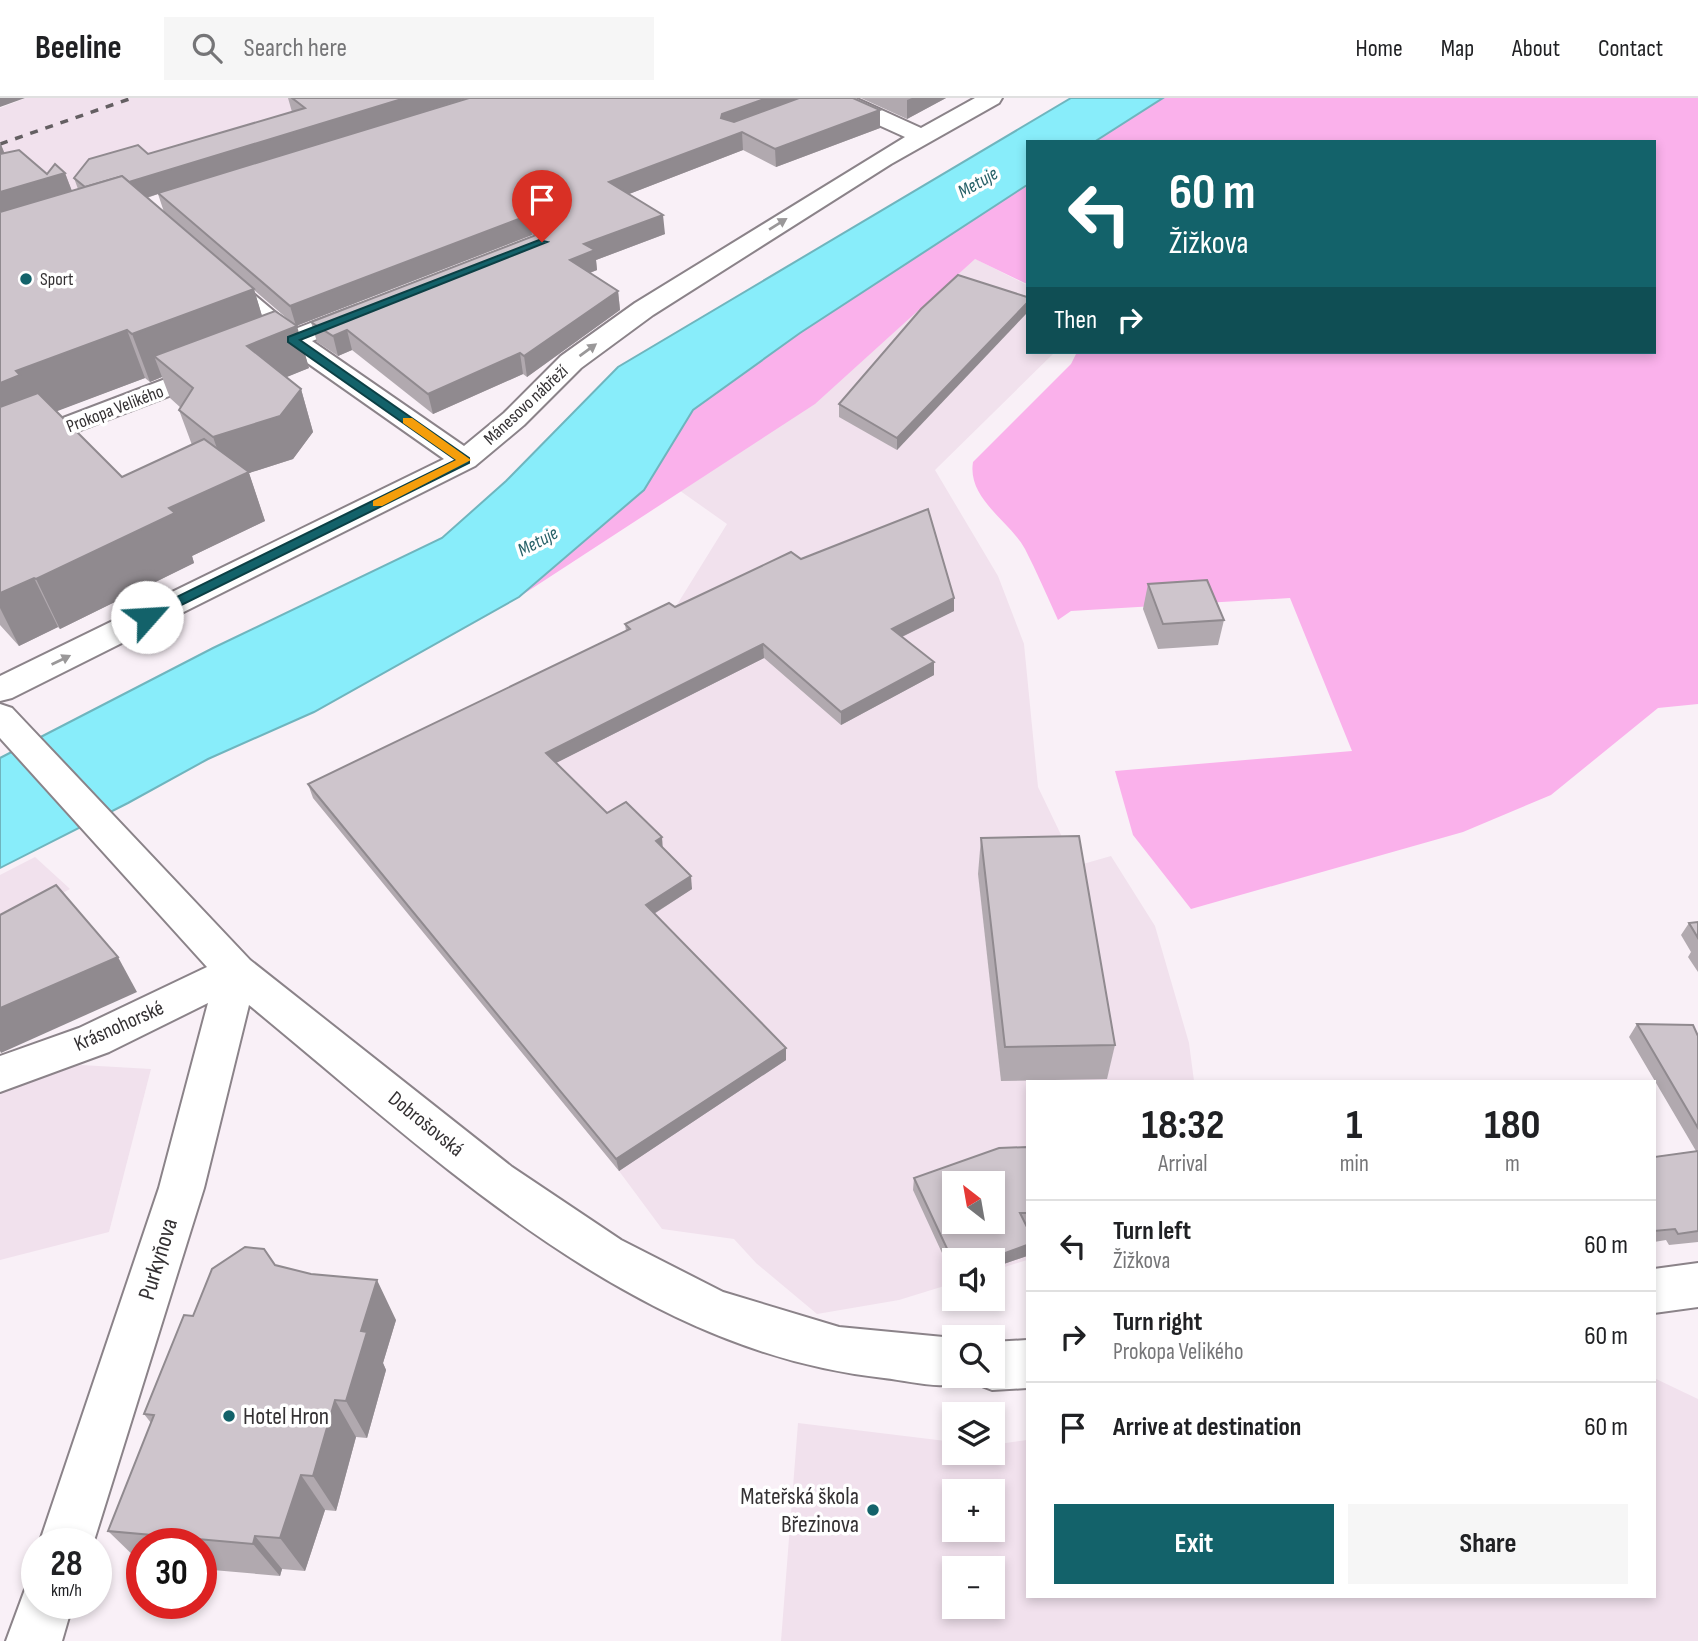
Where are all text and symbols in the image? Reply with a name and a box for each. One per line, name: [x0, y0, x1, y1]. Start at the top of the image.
search box: [164, 17, 654, 80]
text: Beeline: [35, 28, 122, 68]
icon: search: [188, 29, 226, 67]
text: Search here: [244, 33, 347, 64]
text: Home: [1355, 34, 1403, 63]
text: Map: [1441, 34, 1474, 63]
text: About: [1512, 34, 1560, 63]
text: Contact: [1598, 34, 1663, 63]
water label: Metuje: [954, 162, 1003, 204]
text: 60 m: [1169, 164, 1256, 223]
icon: left: [1054, 168, 1145, 259]
pin: [512, 170, 572, 242]
icon: arrive: [523, 181, 561, 219]
one-way arrow: [768, 218, 787, 230]
text: Žižkova: [1169, 224, 1249, 263]
place label: Sport: [40, 269, 74, 290]
marker: Sport: [18, 271, 34, 287]
icon: right: [1111, 301, 1149, 339]
text: Then: [1054, 305, 1097, 336]
one-way arrow: [579, 343, 597, 357]
street label: Mánesovo nábřeží: [480, 360, 573, 449]
street label: Prokopa Velikého: [64, 381, 166, 437]
water label: Metuje: [514, 522, 563, 562]
position arrow: [110, 580, 184, 654]
one-way arrow: [51, 654, 71, 665]
street label: Krásnohorské: [70, 995, 168, 1057]
street label: Dobrošovská: [383, 1086, 469, 1162]
text: 18:32: [1141, 1100, 1224, 1151]
text: 1: [1346, 1100, 1363, 1151]
text: 180: [1484, 1100, 1540, 1151]
text: Arrival: [1158, 1150, 1208, 1178]
text: min: [1340, 1150, 1369, 1178]
text: m: [1505, 1150, 1520, 1178]
north arrow: [942, 1171, 1004, 1234]
map controls: [942, 1171, 1005, 1619]
street label: Purkyňova: [132, 1215, 184, 1303]
text: Turn left: [1113, 1216, 1191, 1247]
icon: left: [1054, 1227, 1092, 1265]
text: 60 m: [1584, 1230, 1628, 1261]
text: Žižkova: [1113, 1247, 1170, 1275]
button: sound: [942, 1248, 1005, 1311]
text: Turn right: [1113, 1307, 1202, 1338]
icon: right: [1054, 1318, 1092, 1356]
text: 60 m: [1584, 1321, 1628, 1352]
button: search: [942, 1325, 1005, 1388]
text: Prokopa Velikého: [1113, 1338, 1243, 1366]
place label: Hotel Hron: [243, 1402, 329, 1431]
button: layers: [942, 1402, 1005, 1465]
marker: Hotel Hron: [221, 1408, 237, 1424]
icon: arrive: [1054, 1409, 1092, 1447]
text: Arrive at destination: [1113, 1412, 1301, 1443]
text: 60 m: [1584, 1412, 1628, 1443]
button: +: [942, 1479, 1005, 1542]
place label: Mateřská škola Březinova: [740, 1482, 859, 1539]
marker: Mateřská škola Březinova: [865, 1502, 881, 1518]
button: Exit: [1054, 1504, 1334, 1584]
button: Share: [1348, 1504, 1628, 1584]
speed limit sign: 30: [126, 1528, 217, 1619]
text: 28: [51, 1543, 82, 1586]
button: −: [942, 1556, 1005, 1619]
text: km/h: [51, 1580, 82, 1601]

